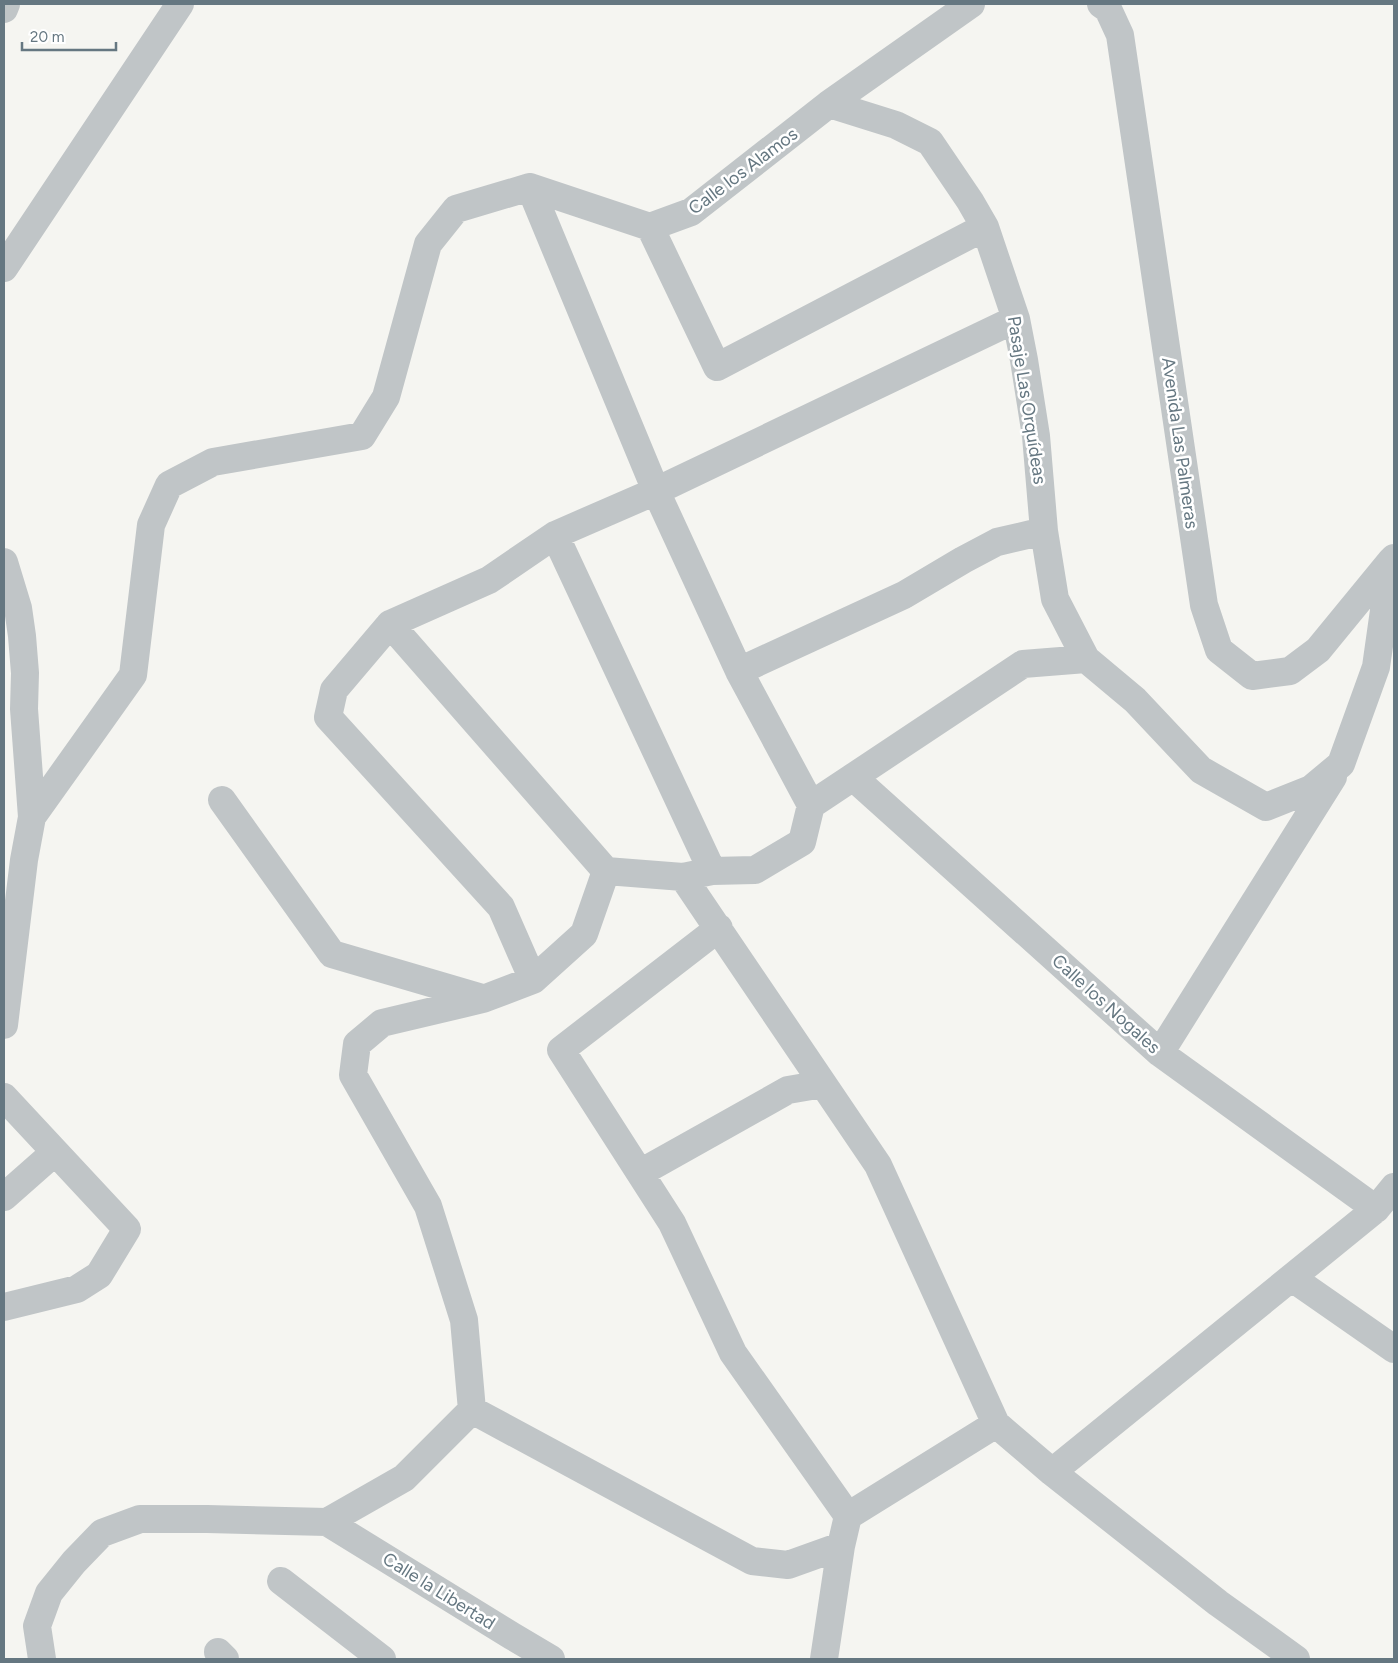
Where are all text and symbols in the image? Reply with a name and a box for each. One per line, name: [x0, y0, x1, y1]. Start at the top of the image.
scale bar: [22, 20, 116, 52]
text: 20 m: [30, 28, 64, 46]
street label: Calle los Alamos: [684, 123, 802, 219]
street label: Pasaje Las Orquídeas: [1003, 314, 1051, 486]
street label: Avenida Las Palmeras: [1157, 356, 1203, 530]
street label: Calle los Nogales: [1047, 950, 1165, 1058]
street label: Calle la Libertad: [379, 1548, 499, 1634]

